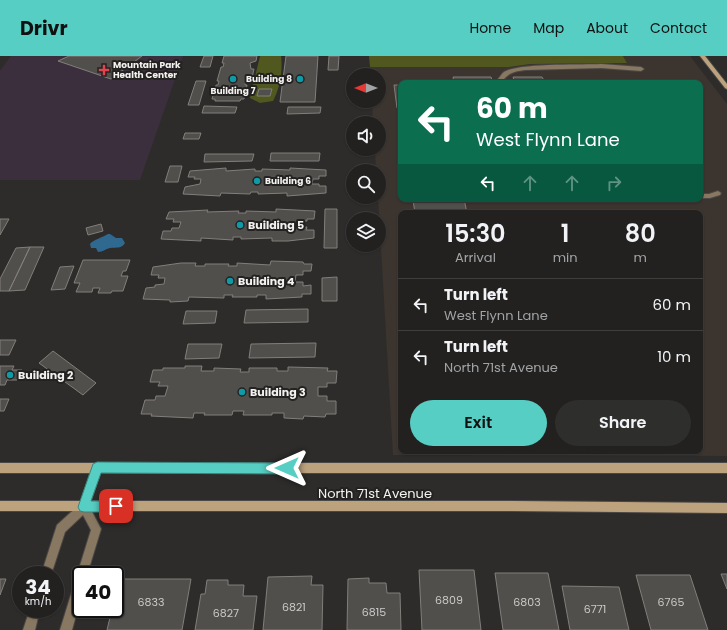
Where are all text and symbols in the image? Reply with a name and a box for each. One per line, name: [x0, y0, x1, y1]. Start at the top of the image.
text: Drivr: [20, 15, 68, 42]
text: Home: [469, 18, 511, 38]
text: Map: [533, 18, 564, 38]
text: About: [586, 18, 628, 38]
text: Contact: [650, 18, 707, 38]
place label: Mountain Park Health Center: [113, 59, 181, 81]
marker: Mountain Park Health Center: [98, 64, 110, 76]
north arrow: [346, 68, 386, 108]
map controls: [346, 68, 386, 252]
place label: Building 8: [246, 73, 292, 85]
marker: Building 7: [228, 74, 238, 84]
marker: Building 8: [295, 74, 305, 84]
place label: Building 7: [211, 85, 256, 97]
text: 60 m: [476, 89, 548, 128]
icon: left: [410, 96, 462, 148]
button: sound: [346, 116, 386, 156]
text: West Flynn Lane: [476, 127, 620, 152]
button: search: [346, 164, 386, 204]
icon: left: [477, 172, 499, 194]
icon: ahead: [519, 172, 541, 194]
icon: ahead: [561, 172, 583, 194]
icon: right: [603, 172, 625, 194]
place label: Building 6: [265, 175, 311, 187]
marker: Building 6: [252, 176, 262, 186]
button: layers: [346, 212, 386, 252]
place label: Building 5: [248, 217, 304, 233]
text: 15:30: [445, 217, 506, 250]
text: 1: [561, 217, 570, 250]
text: 80: [625, 217, 656, 250]
marker: Building 5: [235, 220, 245, 230]
text: Arrival: [455, 248, 496, 267]
text: min: [553, 248, 578, 267]
text: m: [634, 248, 647, 267]
place label: Building 4: [238, 273, 295, 289]
marker: Building 4: [225, 276, 235, 286]
text: Turn left: [444, 284, 508, 305]
icon: left: [410, 294, 432, 316]
text: 60 m: [653, 294, 691, 315]
text: West Flynn Lane: [444, 306, 548, 325]
text: Turn left: [444, 336, 508, 357]
icon: left: [410, 346, 432, 368]
text: 10 m: [657, 346, 691, 367]
text: North 71st Avenue: [444, 358, 558, 377]
place label: Building 2: [18, 367, 73, 383]
marker: Building 2: [5, 370, 15, 380]
place label: Building 3: [250, 384, 306, 400]
marker: Building 3: [237, 387, 247, 397]
button: Exit: [410, 400, 547, 446]
button: Share: [555, 400, 691, 446]
position arrow: [266, 447, 308, 489]
street label: North 71st Avenue: [318, 484, 432, 503]
pin: [99, 489, 133, 523]
icon: arrive: [105, 495, 127, 517]
speed limit sign: 40: [72, 566, 124, 618]
text: 34: [25, 573, 51, 601]
house number: 6809: [435, 592, 463, 608]
text: km/h: [25, 594, 51, 609]
house number: 6833: [138, 594, 164, 610]
house number: 6803: [513, 594, 541, 610]
house number: 6765: [658, 594, 685, 610]
house number: 6821: [282, 599, 306, 615]
house number: 6771: [584, 601, 606, 617]
house number: 6815: [362, 604, 386, 620]
house number: 6827: [213, 605, 239, 621]

